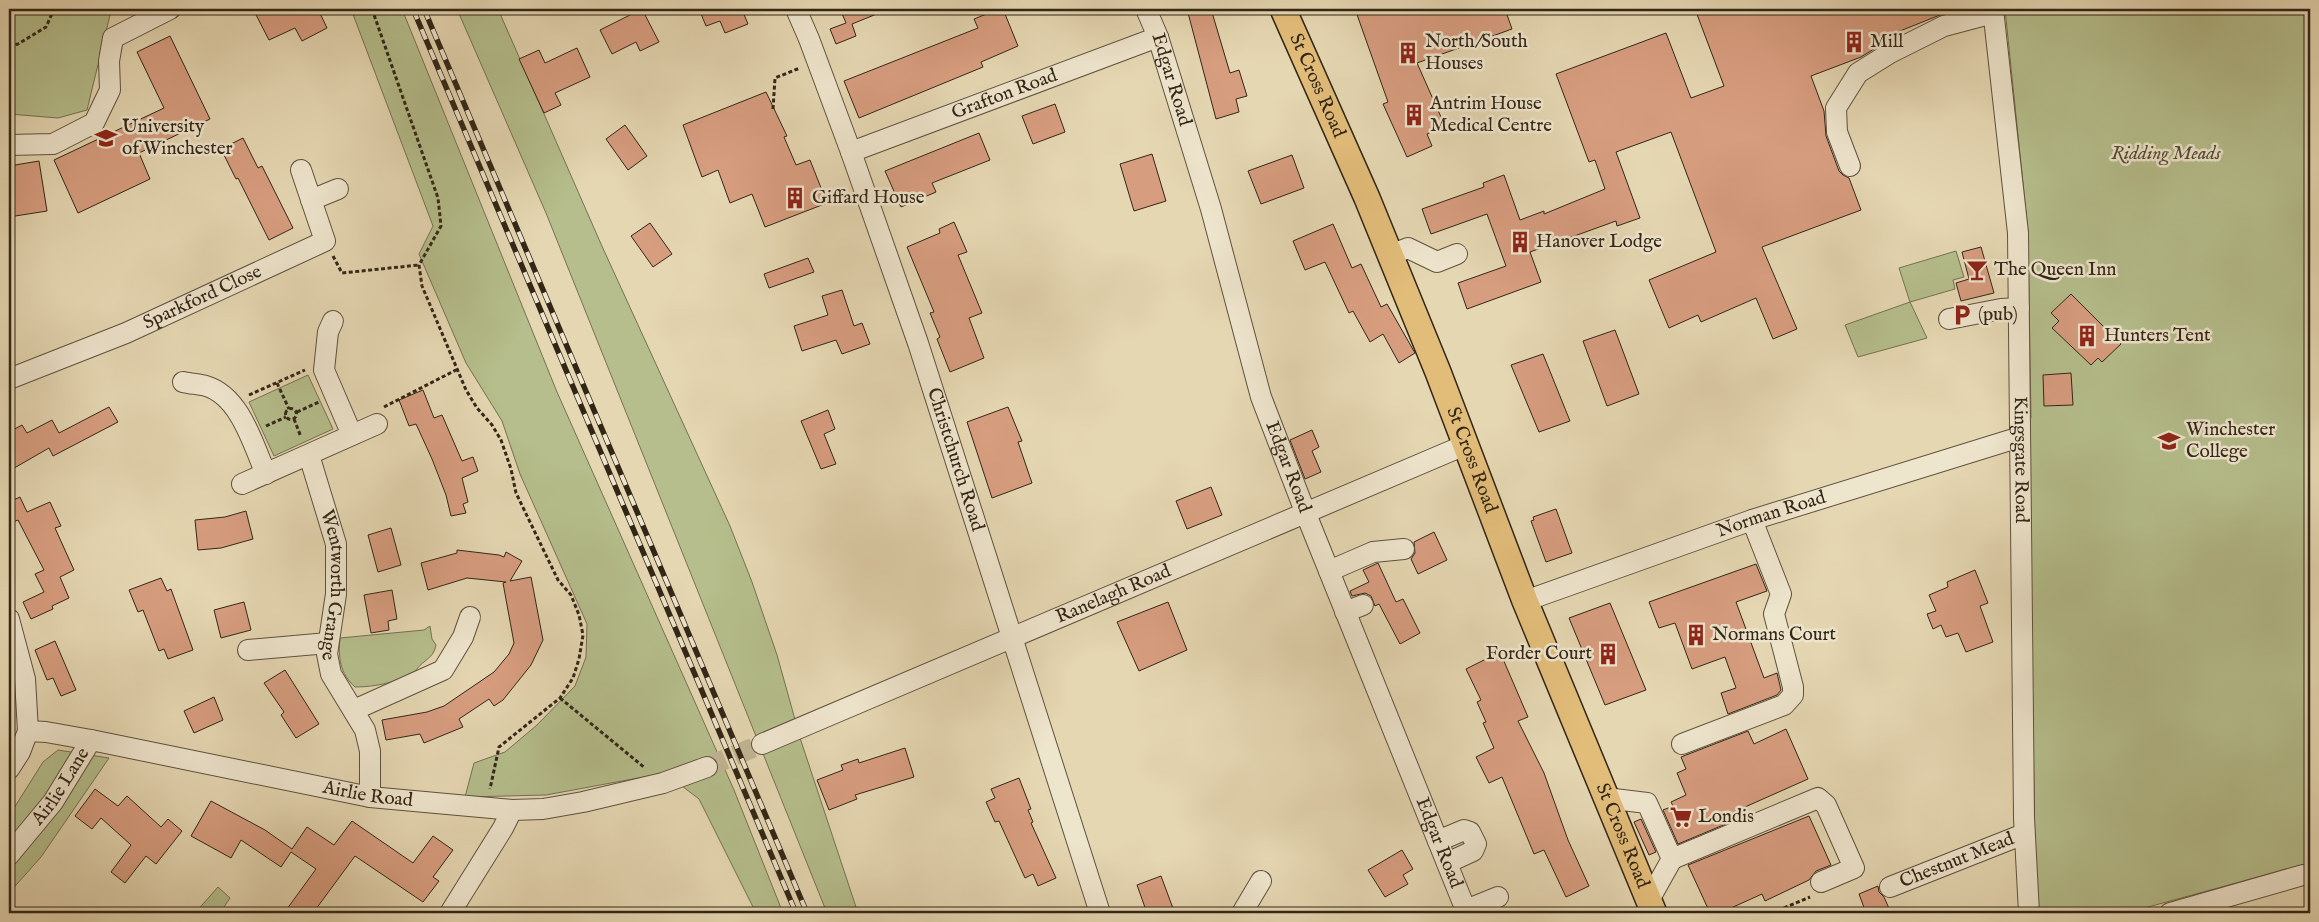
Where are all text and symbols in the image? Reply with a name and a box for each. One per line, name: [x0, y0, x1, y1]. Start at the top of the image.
building icon: Mill: [1841, 29, 1867, 55]
street label: Edgar Road: [1146, 30, 1197, 130]
street label: St Cross Road: [1283, 30, 1351, 142]
place label: North/South Houses: [1425, 30, 1528, 76]
place label: Mill: [1870, 30, 1904, 54]
building icon: North/South Houses: [1395, 40, 1421, 66]
street label: Grafton Road: [948, 63, 1062, 125]
place label: Antrim House Medical Centre: [1429, 92, 1552, 138]
building icon: Antrim House Medical Centre: [1401, 102, 1427, 128]
place label: University of Winchester: [122, 115, 232, 161]
school or university icon: University of Winchester: [93, 125, 119, 151]
park label: Ridding Meads: [2111, 142, 2221, 166]
building icon: Giffard House: [782, 185, 808, 211]
place label: Giffard House: [812, 186, 925, 210]
building icon: Hanover Lodge: [1507, 229, 1533, 255]
place label: Hanover Lodge: [1536, 230, 1662, 254]
bar icon: The Queen Inn: [1964, 257, 1990, 283]
place label: The Queen Inn: [1994, 258, 2116, 282]
street label: Sparkford Close: [139, 260, 266, 335]
parking icon: (pub): [1949, 302, 1975, 328]
place label: (pub): [1978, 303, 2018, 327]
building icon: Hunters Tent: [2074, 323, 2100, 349]
place label: Hunters Tent: [2104, 324, 2211, 348]
street label: Christchurch Road: [921, 385, 990, 535]
street label: Kingsgate Road: [2008, 396, 2033, 524]
street label: St Cross Road: [1440, 404, 1503, 517]
street label: Edgar Road: [1260, 418, 1317, 517]
place label: Winchester College: [2186, 418, 2275, 464]
school or university icon: Winchester College: [2156, 428, 2182, 454]
street label: Norman Road: [1713, 486, 1830, 544]
street label: Wentworth Grange: [314, 507, 348, 663]
street label: Ranelagh Road: [1052, 559, 1175, 629]
building icon: Normans Court: [1683, 622, 1709, 648]
place label: Normans Court: [1712, 623, 1836, 647]
building icon: Forder Court: [1595, 641, 1621, 667]
place label: Forder Court: [1486, 642, 1592, 666]
street label: Airlie Lane: [26, 743, 95, 831]
street label: Airlie Road: [320, 775, 415, 813]
street label: St Cross Road: [1590, 780, 1655, 893]
street label: Edgar Road: [1410, 794, 1468, 893]
supermarket icon: Londis: [1668, 804, 1694, 830]
place label: Londis: [1698, 805, 1754, 829]
street label: Chestnut Mead: [1896, 827, 2018, 894]

